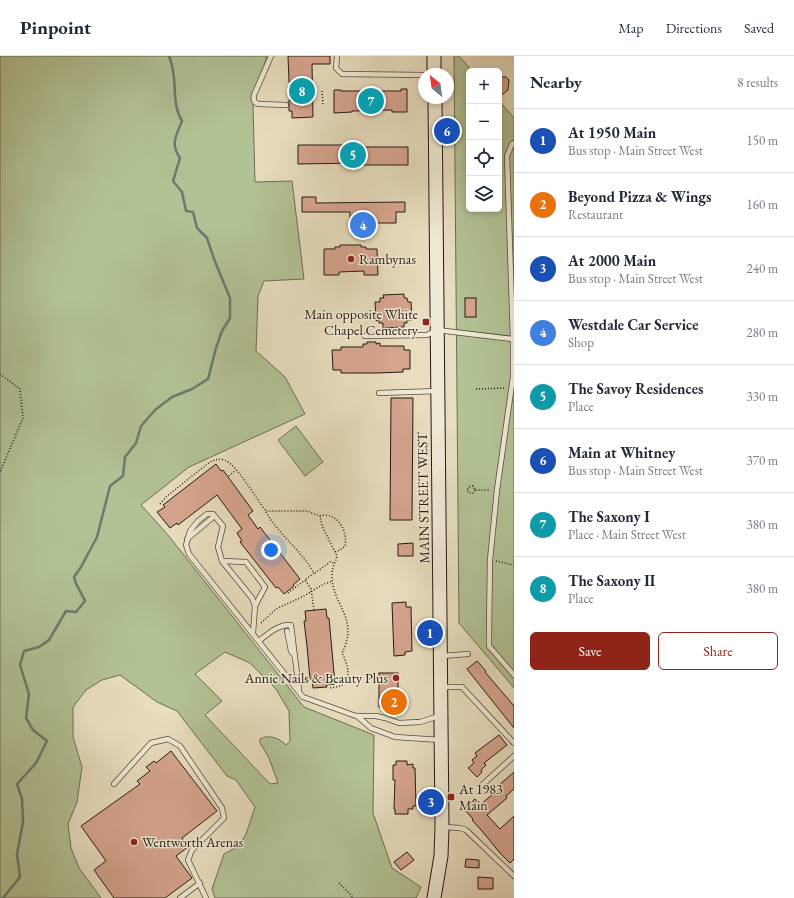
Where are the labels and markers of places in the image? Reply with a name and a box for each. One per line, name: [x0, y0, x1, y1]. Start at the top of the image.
pin: 8: [289, 76, 315, 106]
pin: 7: [358, 86, 384, 116]
pin: 6: [434, 116, 460, 146]
pin: 5: [340, 140, 366, 170]
pin: 4: [350, 210, 376, 240]
place label: Rambynas: [359, 250, 416, 268]
marker: Rambynas: [346, 254, 356, 264]
place label: Main opposite White Chapel Cemetery: [304, 305, 419, 339]
marker: Main opposite White Chapel Cemetery: [421, 317, 431, 327]
pin: 1: [417, 618, 443, 648]
place label: Annie Nails & Beauty Plus: [244, 669, 388, 687]
marker: Annie Nails & Beauty Plus: [391, 673, 401, 683]
pin: 2: [381, 687, 407, 717]
place label: At 1983 Main: [458, 780, 503, 814]
pin: 3: [418, 787, 444, 817]
marker: At 1983 Main: [446, 792, 456, 802]
place label: Wentworth Arenas: [142, 833, 244, 851]
marker: Wentworth Arenas: [129, 837, 139, 847]

